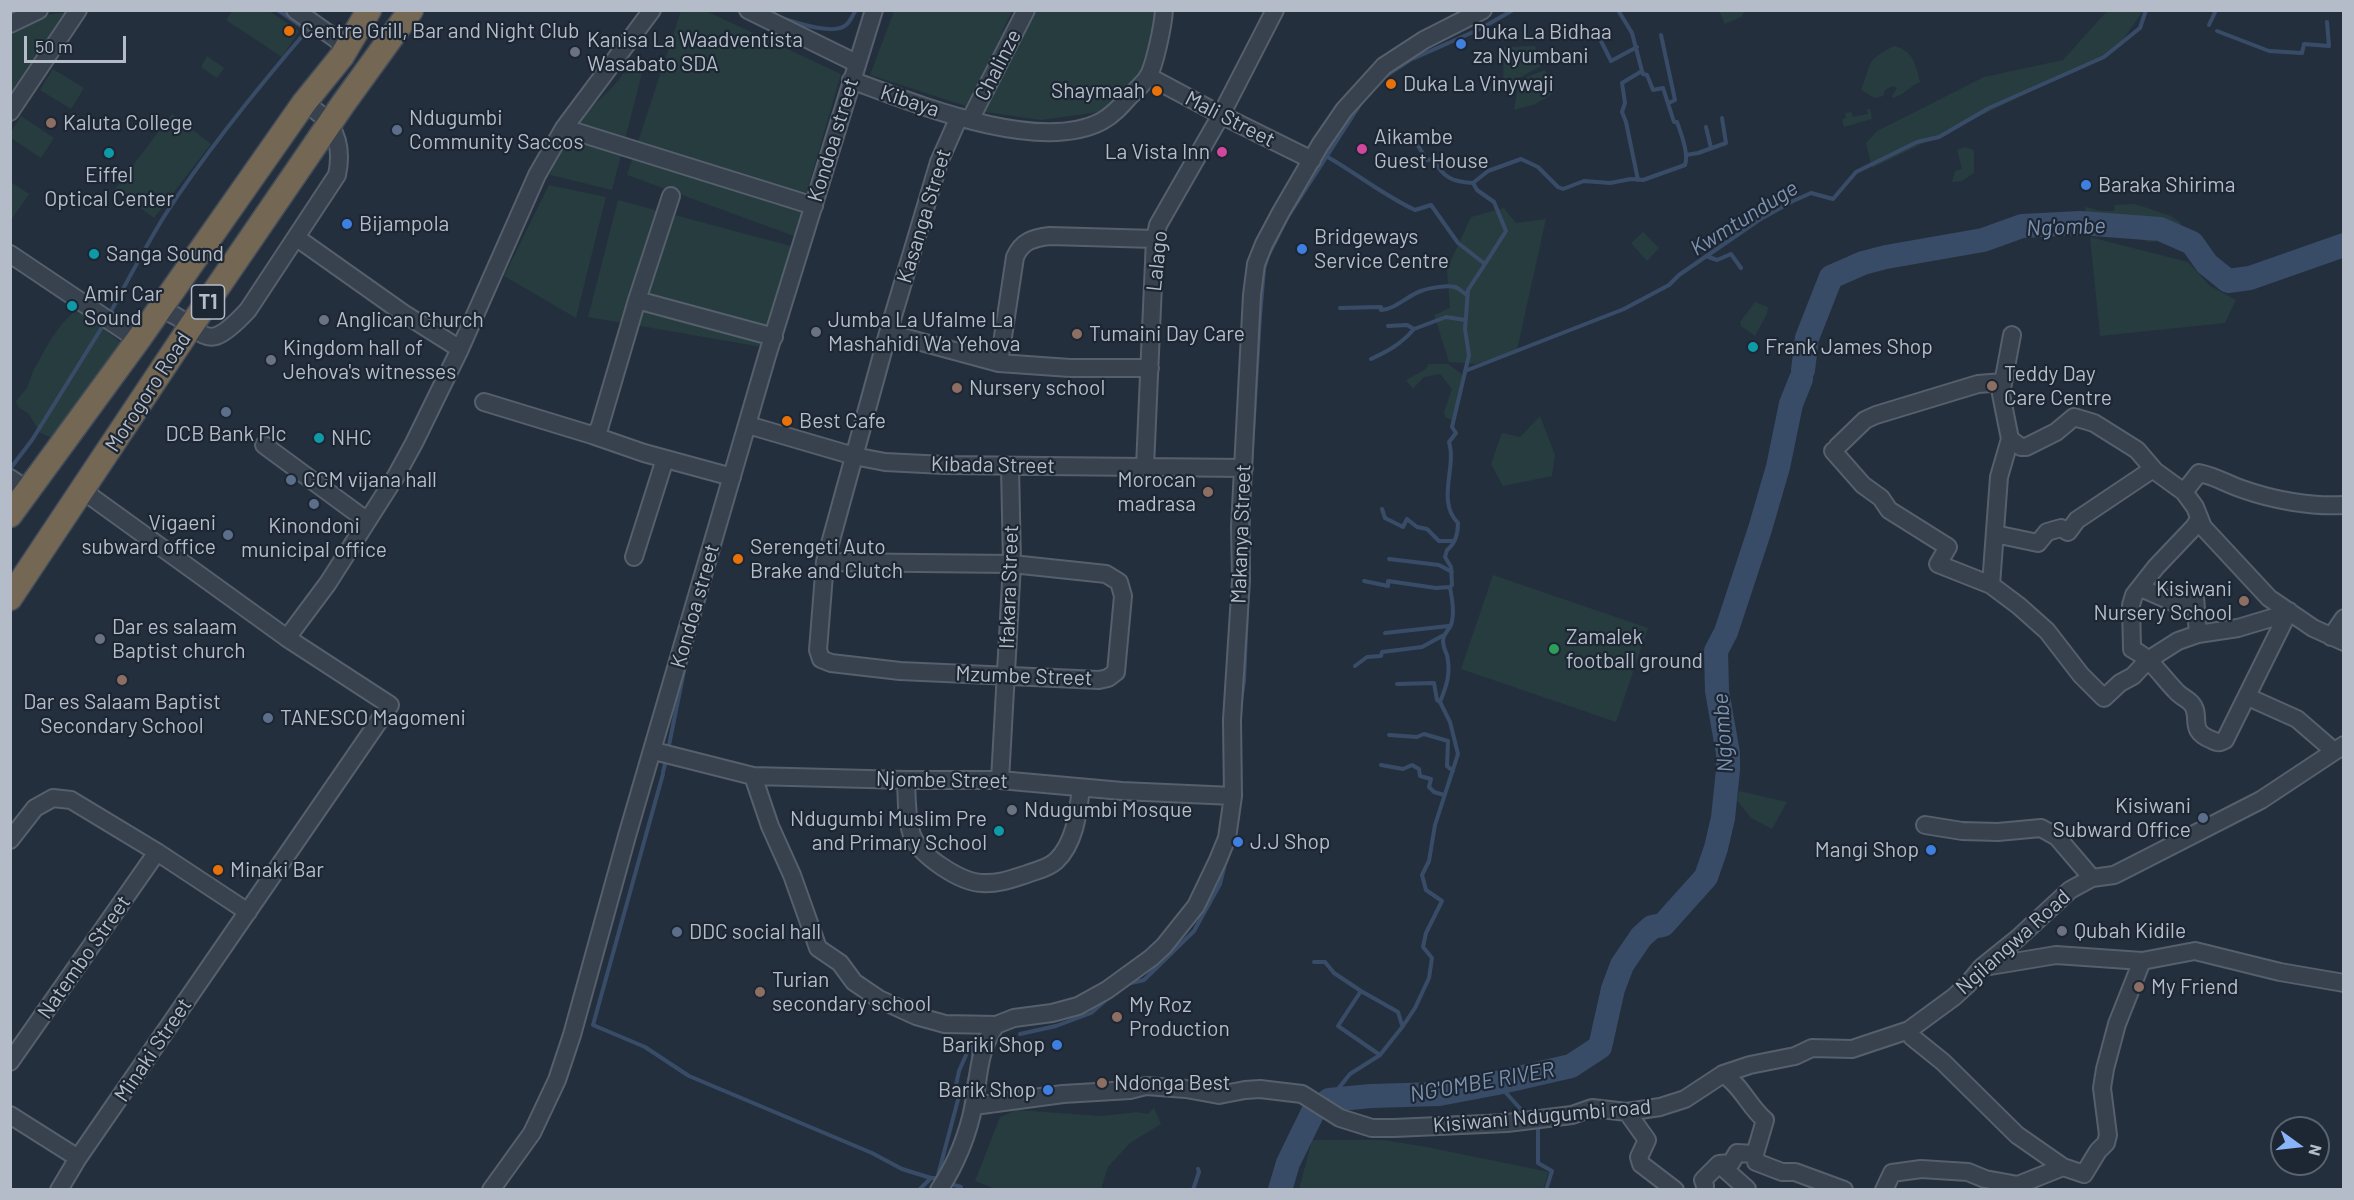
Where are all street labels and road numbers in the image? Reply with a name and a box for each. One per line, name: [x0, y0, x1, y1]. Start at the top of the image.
street label: Chalinze: [969, 25, 1027, 105]
street label: Kondoa street: [802, 75, 864, 205]
street label: Kibaya: [877, 80, 943, 122]
street label: Mali Street: [1181, 86, 1279, 152]
street label: Kasanga Street: [892, 146, 956, 286]
street label: Lalago: [1141, 229, 1173, 293]
road number: T1: [192, 285, 224, 319]
street label: Morogoro Road: [100, 327, 196, 457]
street label: Kibada Street: [931, 451, 1055, 479]
street label: Makanya Street: [1226, 464, 1256, 604]
street label: Ifakara Street: [994, 525, 1024, 649]
street label: Kondoa street: [665, 541, 725, 671]
street label: Mzumbe Street: [955, 661, 1093, 691]
street label: Njombe Street: [876, 766, 1008, 794]
street label: Ngilangwa Road: [1951, 884, 2075, 1000]
street label: Natembo Street: [32, 890, 136, 1024]
street label: Minaki Street: [109, 993, 197, 1107]
street label: Kisiwani Ndugumbi road: [1432, 1094, 1652, 1138]

